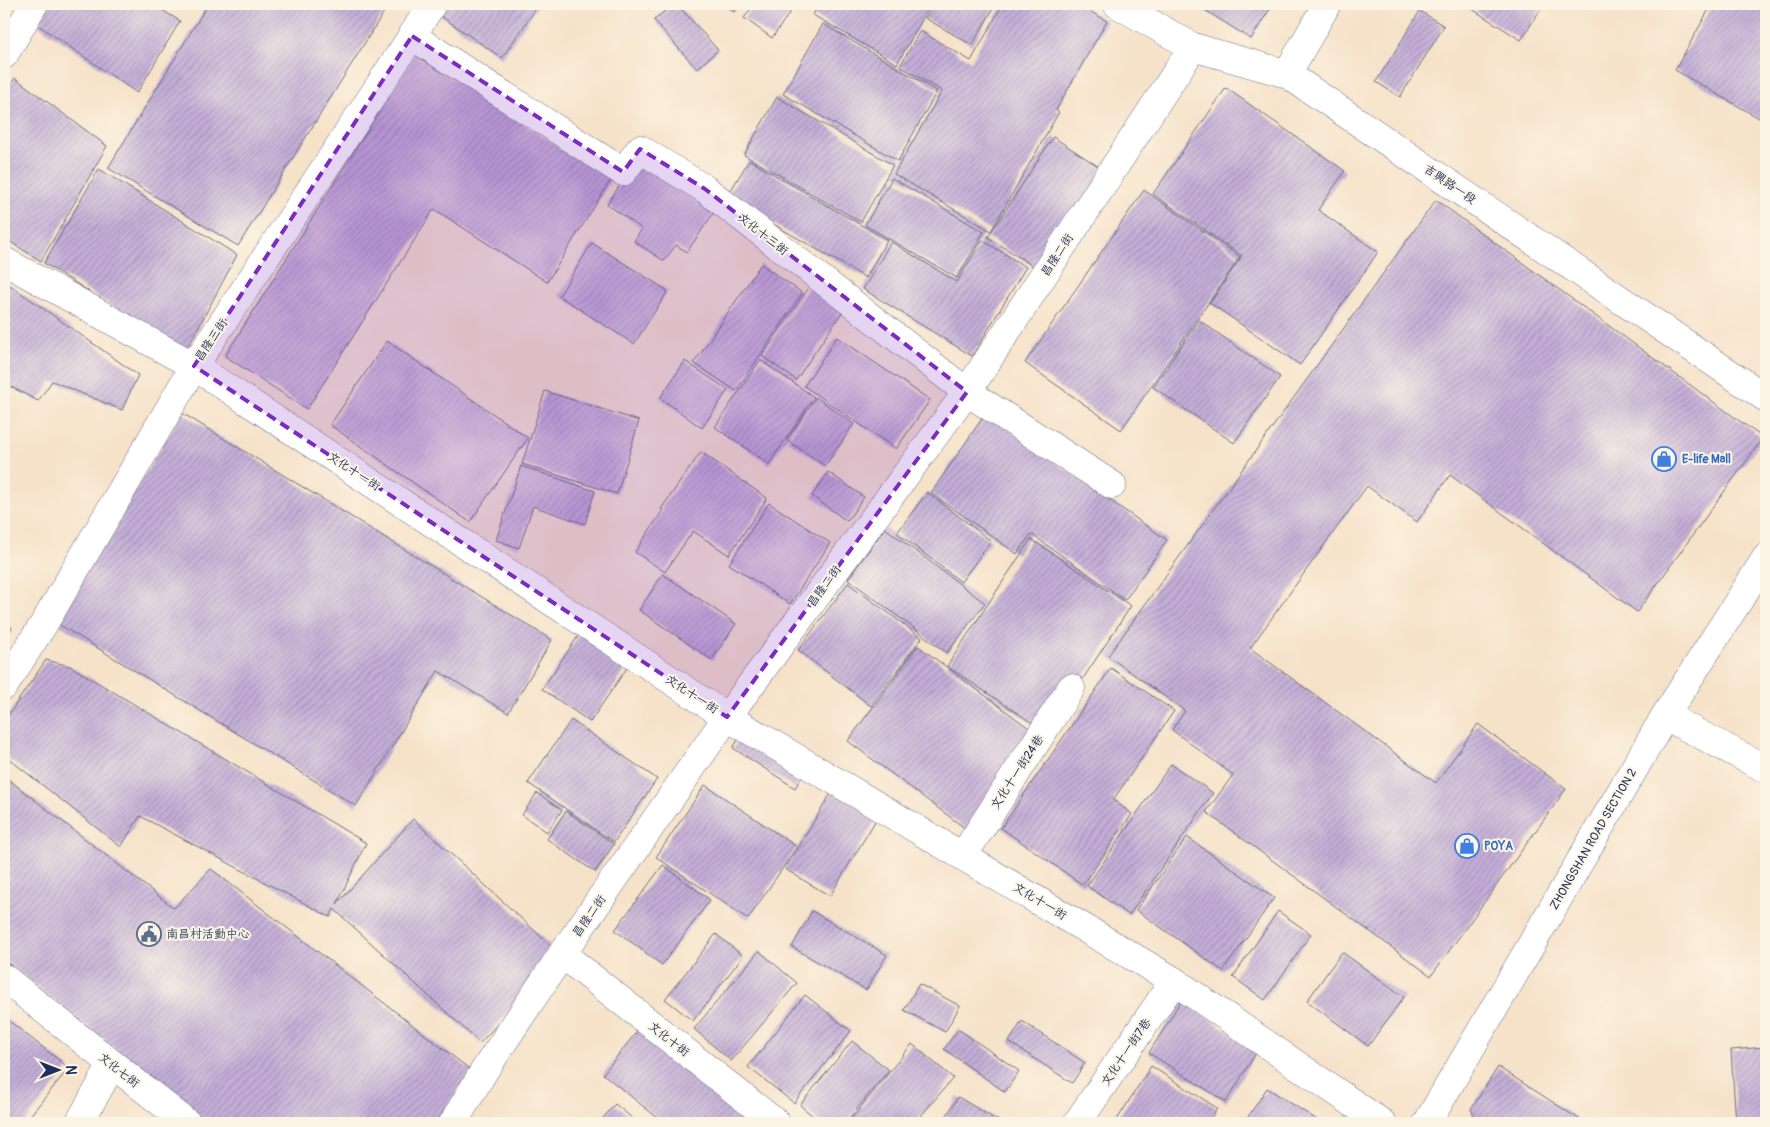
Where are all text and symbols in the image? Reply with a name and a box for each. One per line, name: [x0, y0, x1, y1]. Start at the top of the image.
street label: 吉興路一段: [1421, 161, 1479, 207]
street label: 文化十三街: [734, 210, 791, 259]
street label: 昌隆二街: [1038, 231, 1077, 279]
street label: 昌隆三街: [192, 316, 231, 364]
shop icon: E-life Mall: [1651, 446, 1677, 472]
street label: 文化十一街: [324, 449, 383, 494]
place label: E-life Mall: [1682, 452, 1731, 467]
street label: 昌隆二街: [804, 562, 845, 610]
street label: 文化十一街: [662, 672, 721, 717]
street label: 文化十一街24巷: [988, 732, 1047, 812]
street label: ZHONGSHAN ROAD SECTION 2: [1547, 766, 1640, 913]
shop icon: POYA: [1454, 833, 1480, 859]
place label: POYA: [1484, 839, 1513, 854]
street label: 文化十一街: [1010, 880, 1069, 923]
street label: 昌隆二街: [569, 892, 609, 940]
public building icon: 南昌村活動中心: [136, 921, 162, 947]
place label: 南昌村活動中心: [166, 927, 250, 942]
street label: 文化十一街7巷: [1098, 1016, 1155, 1089]
street label: 文化十街: [645, 1019, 692, 1060]
north arrow: [32, 1044, 82, 1094]
street label: 文化七街: [95, 1050, 142, 1091]
text: N: [62, 1065, 79, 1075]

